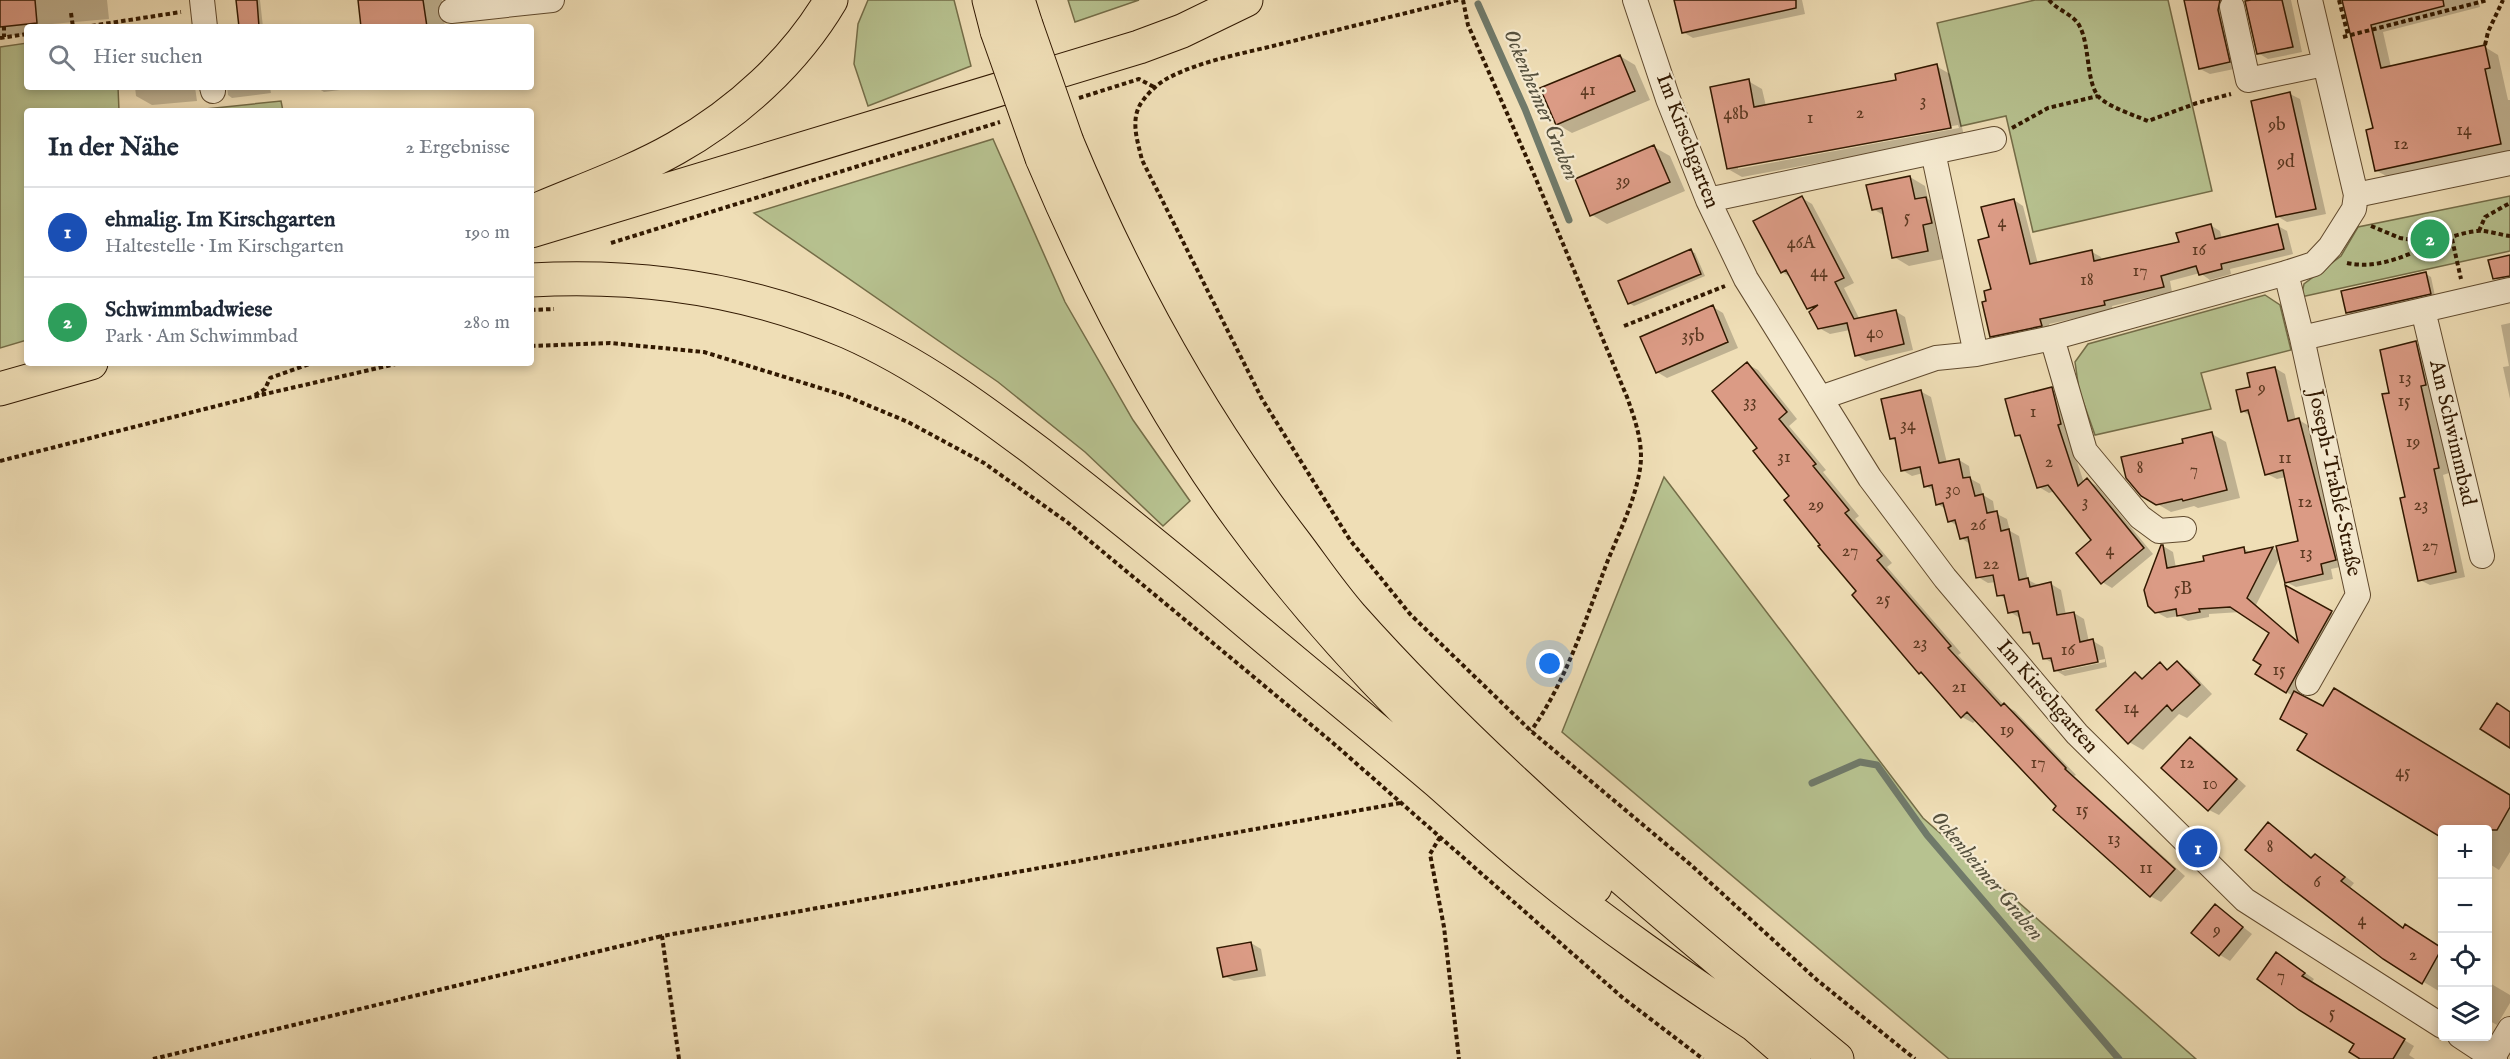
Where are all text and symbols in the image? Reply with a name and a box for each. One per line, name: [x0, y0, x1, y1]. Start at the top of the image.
search box: [24, 24, 534, 90]
water label: Ockenheimer Graben: [1496, 25, 1586, 185]
icon: search: [45, 41, 78, 74]
text: Hier suchen: [93, 43, 203, 71]
street label: Im Kirschgarten: [1649, 70, 1725, 212]
house number: 41: [1580, 79, 1596, 102]
house number: 3: [1920, 90, 1926, 113]
house number: 2: [1856, 102, 1864, 125]
house number: 48b: [1723, 103, 1749, 126]
house number: 1: [1807, 107, 1813, 130]
house number: 9b: [2267, 114, 2286, 137]
house number: 14: [2456, 119, 2472, 142]
text: In der Nähe: [48, 131, 179, 164]
house number: 12: [2393, 133, 2409, 156]
text: 2 Ergebnisse: [405, 135, 510, 160]
house number: 9d: [2276, 151, 2295, 174]
house number: 39: [1616, 170, 1630, 193]
text: ehmalig. Im Kirschgarten: [105, 206, 335, 234]
house number: 5: [1904, 206, 1911, 229]
house number: 4: [1998, 211, 2007, 234]
pin: 2: [2410, 216, 2450, 262]
text: 1: [64, 220, 71, 245]
text: 190 m: [464, 220, 510, 245]
house number: 46A: [1787, 232, 1816, 255]
text: Haltestelle · Im Kirschgarten: [105, 234, 344, 259]
house number: 16: [2192, 239, 2207, 262]
house number: 17: [2132, 260, 2148, 283]
house number: 44: [1810, 261, 1828, 284]
house number: 18: [2080, 269, 2094, 292]
text: Schwimmbadwiese: [105, 296, 272, 324]
text: 2: [63, 310, 72, 335]
text: 280 m: [463, 310, 510, 335]
house number: 40: [1866, 322, 1884, 345]
text: Park · Am Schwimmbad: [105, 324, 298, 349]
house number: 35b: [1682, 325, 1705, 348]
street label: Am Schwimmbad: [2422, 356, 2482, 509]
house number: 13: [2398, 367, 2412, 390]
house number: 9: [2257, 377, 2266, 400]
street label: Joseph-Trablé-Straße: [2301, 385, 2367, 579]
house number: 15: [2397, 390, 2411, 413]
house number: 33: [1743, 391, 1757, 414]
house number: 1: [2030, 401, 2036, 424]
house number: 34: [1900, 414, 1916, 437]
house number: 19: [2406, 431, 2420, 454]
house number: 31: [1777, 446, 1791, 469]
house number: 11: [2278, 447, 2292, 470]
house number: 2: [2045, 451, 2053, 474]
house number: 8: [2136, 457, 2144, 480]
house number: 7: [2190, 459, 2198, 482]
house number: 30: [1945, 479, 1961, 502]
house number: 3: [2082, 491, 2088, 514]
house number: 12: [2297, 491, 2313, 514]
house number: 29: [1808, 494, 1824, 517]
house number: 23: [2413, 494, 2429, 517]
house number: 26: [1970, 514, 1986, 537]
house number: 27: [2422, 535, 2438, 558]
house number: 4: [2106, 539, 2115, 562]
house number: 27: [1842, 540, 1858, 563]
house number: 13: [2299, 542, 2313, 565]
house number: 22: [1983, 553, 1999, 576]
house number: 5B: [2174, 578, 2192, 601]
house number: 25: [1876, 588, 1891, 611]
house number: 23: [1912, 632, 1928, 655]
street label: Im Kirschgarten: [1990, 635, 2104, 759]
house number: 16: [2061, 639, 2076, 662]
your location: [1535, 649, 1564, 678]
house number: 15: [2272, 659, 2286, 682]
house number: 21: [1951, 676, 1967, 699]
house number: 14: [2123, 697, 2139, 720]
house number: 19: [2000, 719, 2014, 742]
house number: 17: [2030, 752, 2046, 775]
house number: 12: [2179, 752, 2195, 775]
house number: 45: [2395, 761, 2411, 784]
house number: 10: [2202, 773, 2218, 796]
house number: 15: [2075, 799, 2089, 822]
water label: Ockenheimer Graben: [1924, 805, 2050, 947]
map controls: [2438, 825, 2492, 1041]
button: +: [2438, 825, 2492, 879]
pin: 1: [2178, 826, 2218, 870]
house number: 13: [2107, 828, 2121, 851]
house number: 8: [2266, 836, 2274, 859]
house number: 11: [2139, 857, 2153, 880]
house number: 6: [2313, 871, 2321, 894]
button: −: [2438, 879, 2492, 933]
house number: 4: [2358, 909, 2367, 932]
house number: 9: [2212, 919, 2221, 942]
button: locate: [2438, 933, 2492, 987]
house number: 2: [2409, 944, 2417, 967]
house number: 7: [2277, 965, 2285, 988]
button: layers: [2438, 987, 2492, 1041]
house number: 5: [2329, 1002, 2336, 1025]

